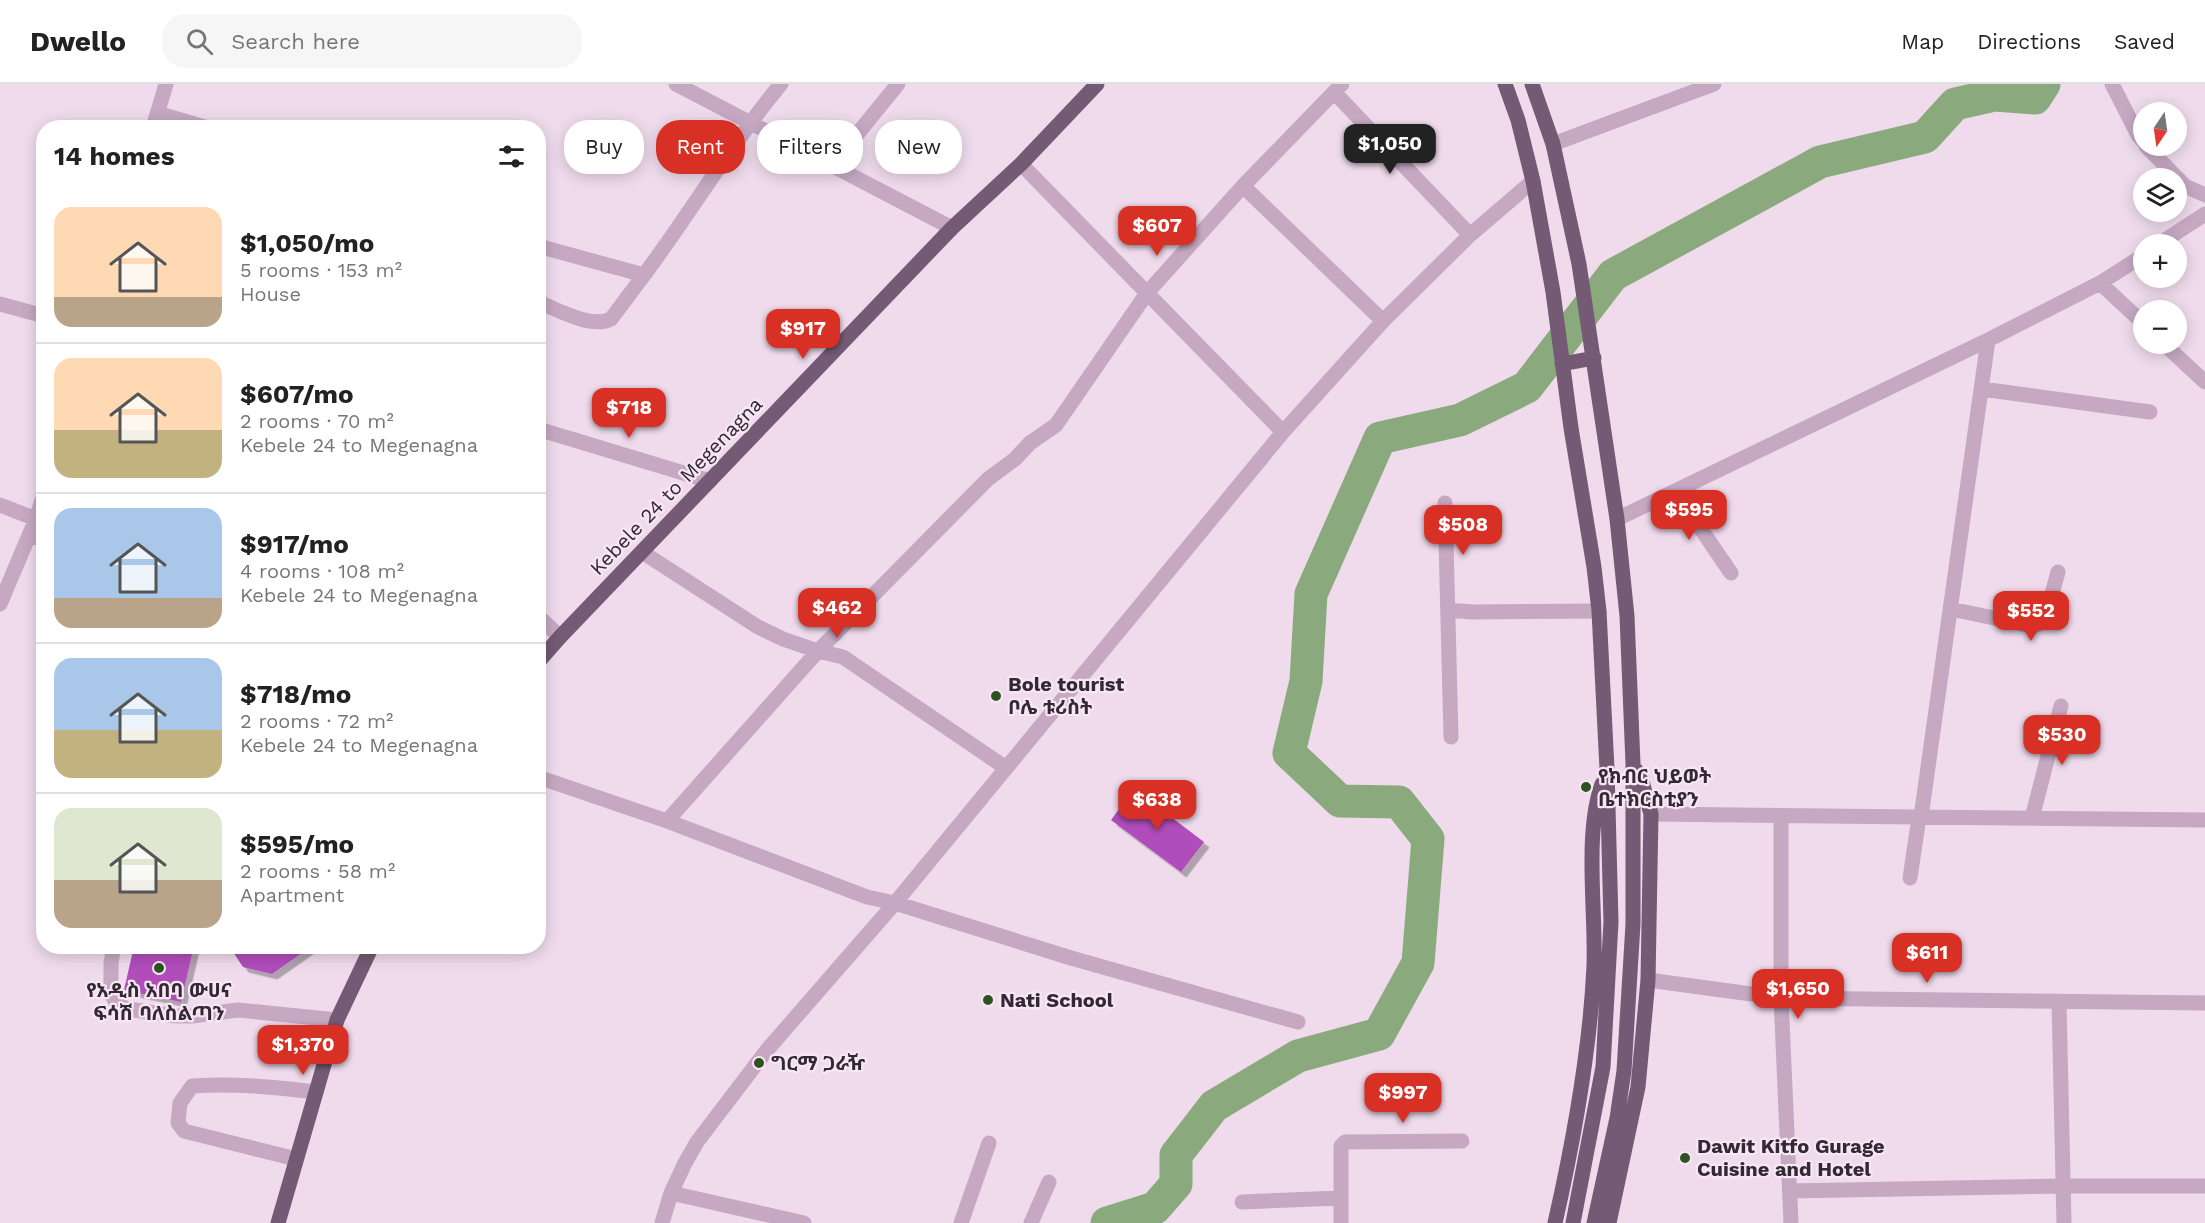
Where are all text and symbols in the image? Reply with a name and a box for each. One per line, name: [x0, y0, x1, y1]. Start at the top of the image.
search box: [162, 14, 582, 68]
text: Dwello: [30, 25, 126, 58]
icon: search: [183, 25, 216, 58]
text: Search here: [231, 29, 360, 54]
text: Map: [1901, 29, 1944, 54]
text: Directions: [1977, 29, 2081, 54]
text: Saved: [2114, 29, 2175, 54]
north arrow: [2133, 102, 2187, 156]
map controls: [2133, 102, 2187, 354]
chip: Buy: [564, 120, 644, 174]
chip: Rent: [656, 120, 745, 174]
chip: Filters: [757, 120, 863, 174]
chip: New: [875, 120, 962, 174]
pin: $1,050: [1341, 124, 1439, 175]
text: $1,050: [1358, 131, 1422, 155]
icon: filters: [495, 140, 528, 173]
text: 14 homes: [54, 141, 175, 171]
button: layers: [2133, 168, 2187, 222]
pin: $607: [1121, 206, 1193, 257]
text: $607: [1132, 213, 1182, 237]
text: $1,050/mo: [240, 228, 374, 258]
icon: home: [102, 231, 174, 303]
button: +: [2133, 234, 2187, 288]
text: 5 rooms · 153 m²: [240, 258, 402, 282]
text: House: [240, 282, 301, 306]
button: −: [2133, 300, 2187, 354]
pin: $917: [767, 309, 839, 360]
text: $917: [780, 316, 826, 340]
text: $607/mo: [240, 379, 354, 409]
icon: home: [102, 382, 174, 454]
pin: $718: [593, 388, 665, 439]
street label: Kebele 24 to Megenagna: [585, 392, 767, 580]
text: $718: [606, 395, 652, 419]
text: 2 rooms · 70 m²: [240, 409, 394, 433]
text: Kebele 24 to Megenagna: [240, 433, 478, 457]
pin: $595: [1653, 490, 1725, 541]
text: $595: [1665, 497, 1713, 521]
pin: $508: [1427, 505, 1499, 556]
text: $508: [1438, 512, 1488, 536]
text: $917/mo: [240, 529, 349, 559]
icon: home: [102, 532, 174, 604]
text: 4 rooms · 108 m²: [240, 559, 404, 583]
text: Kebele 24 to Megenagna: [240, 583, 478, 607]
pin: $462: [801, 588, 873, 639]
pin: $552: [1995, 591, 2067, 642]
text: $462: [812, 595, 862, 619]
text: $552: [2007, 598, 2055, 622]
place label: Bole tourist ቦሌ ቱሪስት: [1008, 672, 1125, 719]
text: $718/mo: [240, 679, 351, 709]
icon: home: [102, 682, 174, 754]
marker: Bole tourist ቦሌ ቱሪስት: [989, 689, 1003, 703]
text: 2 rooms · 72 m²: [240, 709, 393, 733]
pin: $530: [2026, 715, 2098, 766]
text: $530: [2037, 722, 2087, 746]
text: Kebele 24 to Megenagna: [240, 733, 478, 757]
place label: የክብር ህይወት ቤተክርስቲያን: [1598, 764, 1712, 811]
pin: $638: [1121, 780, 1193, 831]
marker: የክብር ህይወት ቤተክርስቲያን: [1579, 780, 1593, 794]
text: $638: [1132, 787, 1182, 811]
text: $595/mo: [240, 829, 354, 859]
icon: home: [102, 832, 174, 904]
text: 2 rooms · 58 m²: [240, 859, 395, 883]
text: Apartment: [240, 883, 344, 907]
pin: $611: [1891, 933, 1963, 984]
text: $611: [1906, 940, 1948, 964]
marker: የአዲስ አበባ ውሀና ፍሳሽ ባለስልጣን: [152, 961, 166, 975]
pin: $1,650: [1749, 969, 1847, 1020]
text: $1,650: [1766, 976, 1830, 1000]
place label: የአዲስ አበባ ውሀና ፍሳሽ ባለስልጣን: [86, 978, 232, 1025]
place label: Nati School: [1000, 988, 1114, 1012]
marker: Nati School: [981, 993, 995, 1007]
pin: $1,370: [254, 1025, 352, 1076]
text: $1,370: [271, 1032, 335, 1056]
place label: ግርማ ጋራዥ: [771, 1051, 866, 1075]
marker: ግርማ ጋራዥ: [752, 1056, 766, 1070]
pin: $997: [1367, 1073, 1439, 1124]
text: $997: [1378, 1080, 1428, 1104]
place label: Dawit Kitfo Gurage Cuisine and Hotel: [1697, 1134, 1885, 1181]
marker: Dawit Kitfo Gurage Cuisine and Hotel: [1678, 1151, 1692, 1165]

